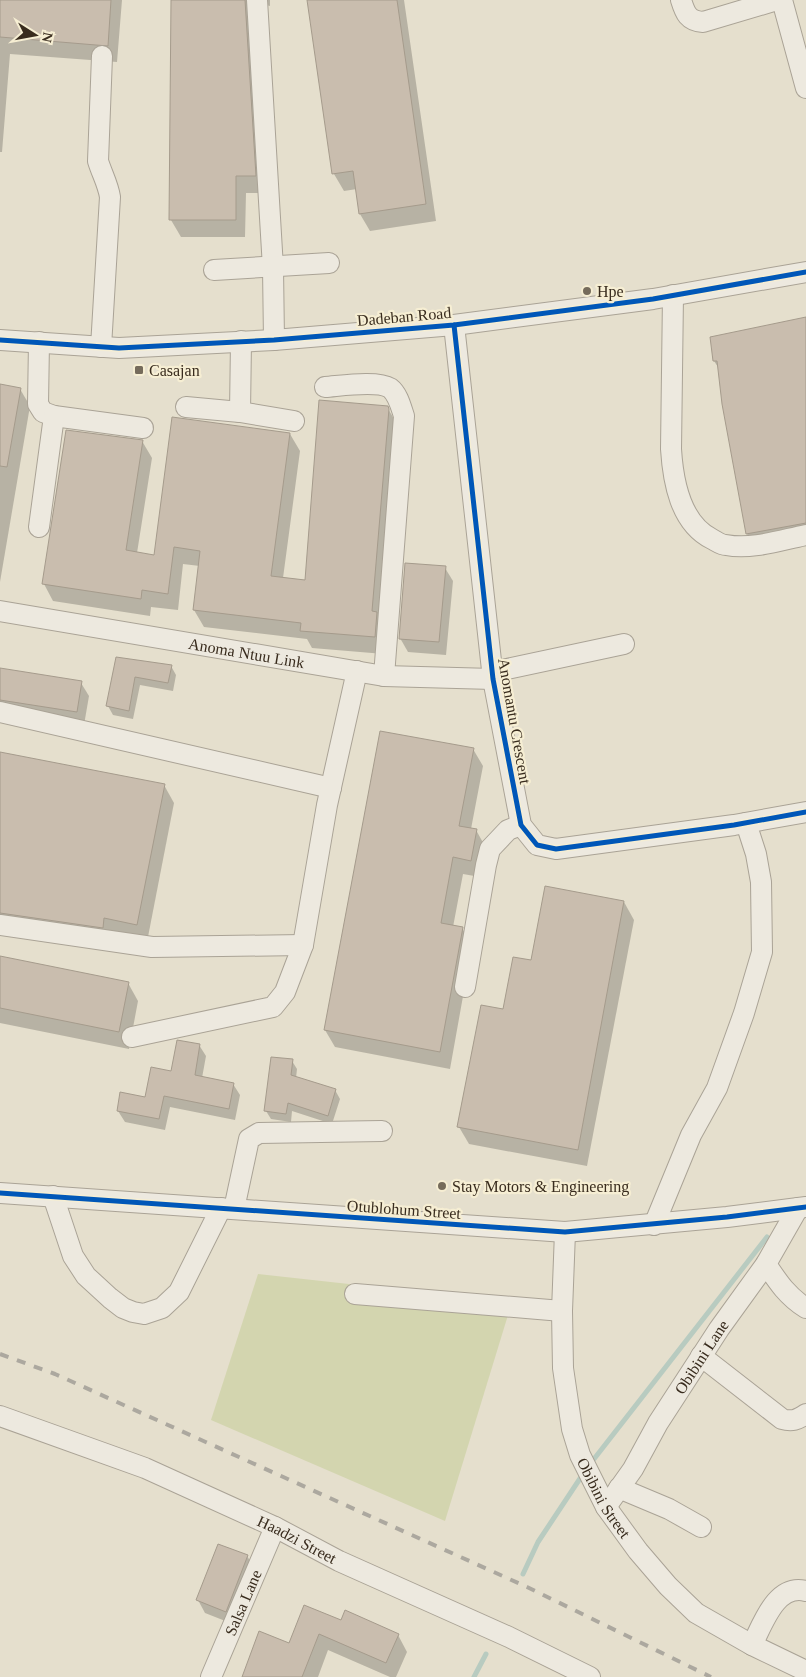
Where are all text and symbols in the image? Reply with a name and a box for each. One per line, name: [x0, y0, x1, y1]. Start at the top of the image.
north arrow: [10, 10, 60, 60]
text: N: [39, 31, 56, 44]
place label: Hpe: [597, 283, 624, 301]
marker: Hpe: [581, 285, 593, 297]
street label: Dadeban Road: [356, 304, 452, 329]
place label: Casajan: [149, 362, 200, 380]
marker: Casajan: [133, 364, 145, 376]
street label: Anoma Ntuu Link: [187, 635, 306, 671]
street label: Anomantu Crescent: [495, 657, 534, 786]
place label: Stay Motors & Engineering: [452, 1178, 629, 1196]
marker: Stay Motors & Engineering: [436, 1180, 448, 1192]
street label: Otublohum Street: [346, 1197, 462, 1222]
street label: Obibini Lane: [671, 1317, 732, 1397]
street label: Obibini Street: [574, 1455, 634, 1542]
street label: Haadzi Street: [255, 1512, 340, 1567]
street label: Salsa Lane: [222, 1567, 265, 1638]

